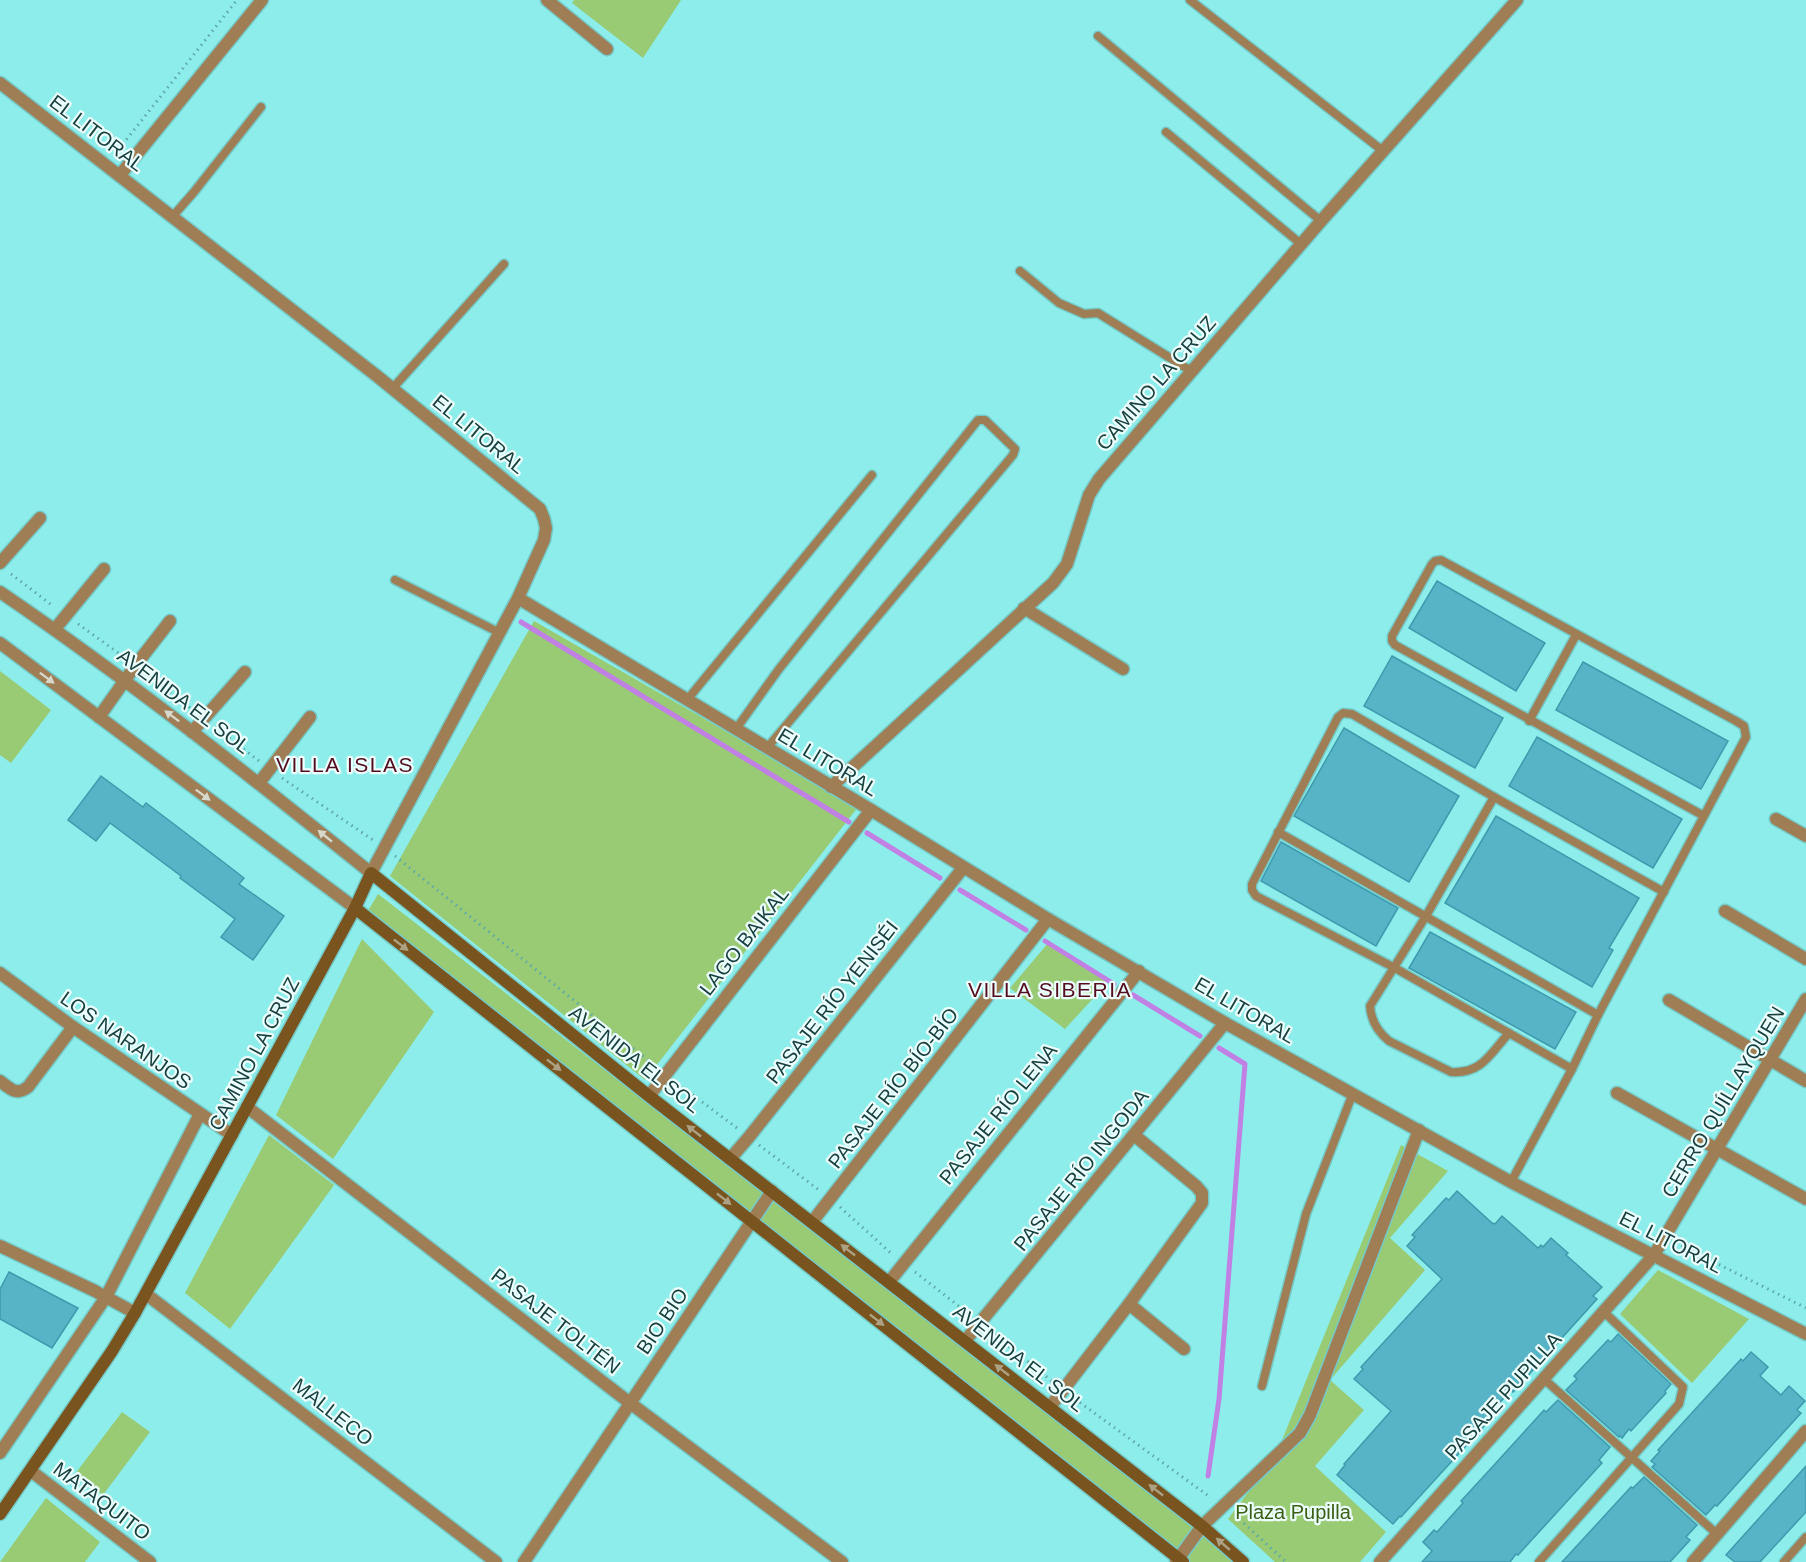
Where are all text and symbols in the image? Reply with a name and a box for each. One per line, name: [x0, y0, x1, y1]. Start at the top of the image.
street label: EL LITORAL: [46, 90, 148, 176]
street label: CAMINO LA CRUZ: [1092, 312, 1220, 454]
street label: EL LITORAL: [428, 390, 530, 478]
street label: AVENIDA EL SOL: [113, 644, 255, 758]
one-way arrow: [39, 671, 54, 683]
one-way arrow: [164, 710, 180, 722]
street label: EL LITORAL: [774, 724, 882, 800]
district label: VILLA ISLAS: [276, 753, 414, 776]
one-way arrow: [195, 788, 211, 801]
one-way arrow: [317, 830, 333, 843]
street label: LAGO BAIKAL: [695, 883, 793, 999]
street label: PASAJE RÍO YENISÉI: [762, 916, 902, 1088]
one-way arrow: [393, 938, 409, 951]
street label: EL LITORAL: [1191, 972, 1299, 1048]
street label: CAMINO LA CRUZ: [204, 974, 304, 1134]
district label: VILLA SIBERIA: [968, 978, 1132, 1001]
street label: LOS NARANJOS: [56, 987, 196, 1093]
street label: AVENIDA EL SOL: [565, 1001, 705, 1117]
street label: PASAJE RÍO BÍO-BÍO: [824, 1003, 962, 1173]
street label: CERRO QUÍLLAYQUEN: [1657, 1003, 1789, 1201]
street label: PASAJE RÍO LENA: [935, 1039, 1062, 1189]
one-way arrow: [546, 1059, 562, 1072]
street label: PASAJE RÍO INGODA: [1009, 1085, 1153, 1255]
one-way arrow: [686, 1124, 702, 1137]
one-way arrow: [716, 1193, 731, 1205]
street label: EL LITORAL: [1616, 1207, 1726, 1277]
one-way arrow: [841, 1245, 856, 1257]
street label: PASAJE TOLTÉN: [487, 1264, 625, 1378]
street label: BIO BIO: [632, 1284, 692, 1358]
street label: AVENIDA EL SOL: [949, 1300, 1089, 1416]
one-way arrow: [869, 1313, 884, 1325]
street label: PASAJE PUPILLA: [1440, 1328, 1566, 1464]
one-way arrow: [995, 1365, 1010, 1377]
street label: MALLECO: [289, 1374, 377, 1450]
street label: MATAQUITO: [49, 1457, 155, 1545]
one-way arrow: [1148, 1483, 1164, 1496]
park label: Plaza Pupilla: [1235, 1501, 1352, 1523]
one-way arrow: [1216, 1538, 1231, 1551]

